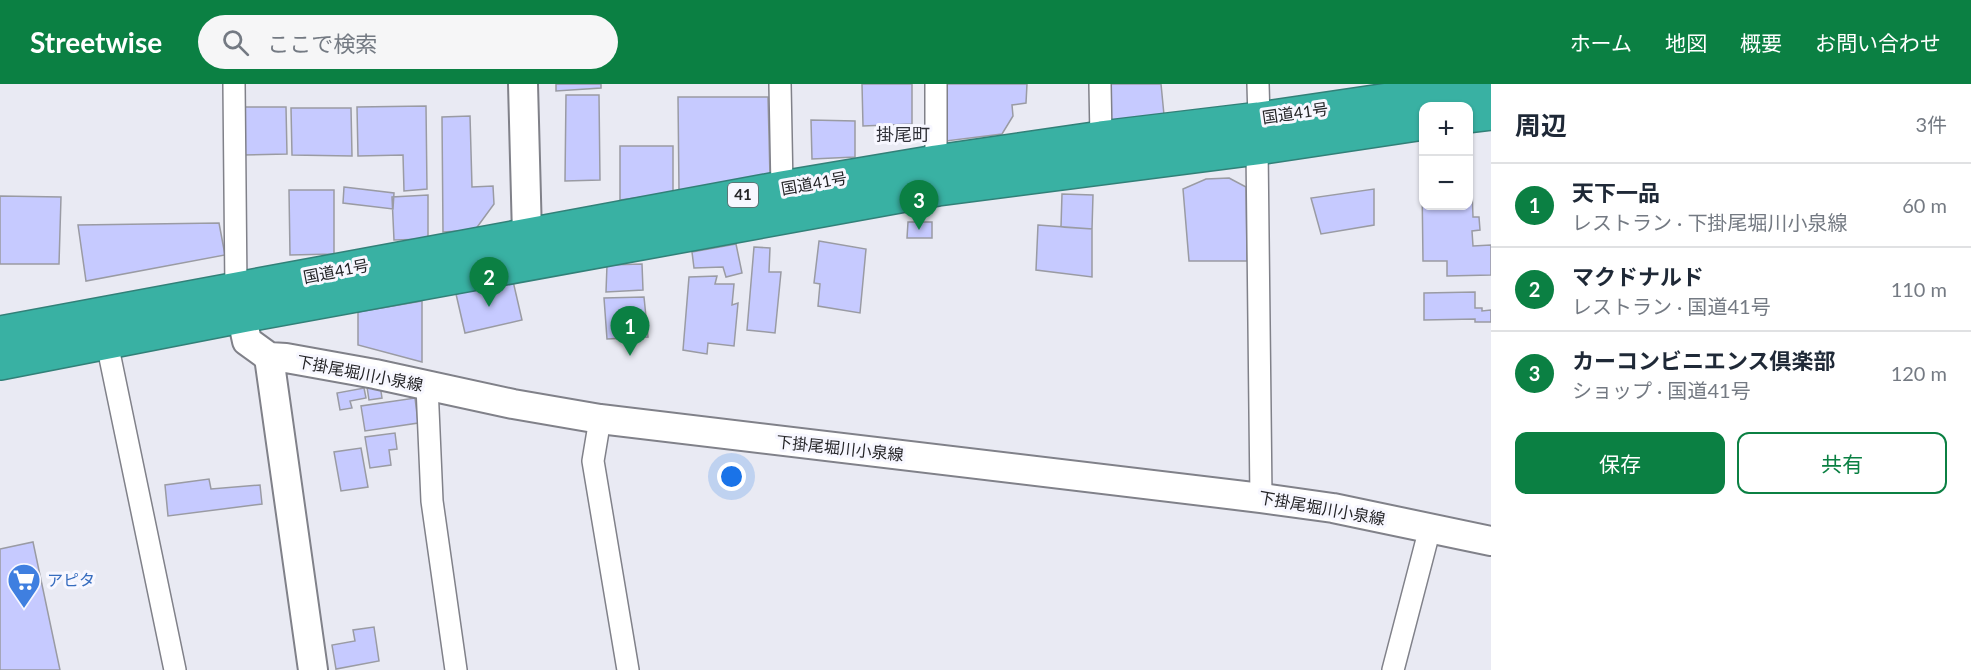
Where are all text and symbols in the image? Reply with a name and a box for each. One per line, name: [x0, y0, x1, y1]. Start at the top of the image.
search box: [198, 15, 618, 69]
text: Streetwise: [30, 25, 162, 59]
icon: search: [219, 26, 252, 59]
text: ここで検索: [267, 30, 377, 57]
text: ホーム: [1570, 30, 1632, 55]
text: 地図: [1665, 30, 1707, 55]
text: 概要: [1740, 30, 1782, 55]
text: お問い合わせ: [1815, 30, 1941, 55]
street label: 国道41号: [1261, 98, 1329, 127]
map controls: [1419, 102, 1473, 210]
button: +: [1419, 102, 1473, 156]
text: 周辺: [1515, 109, 1567, 141]
text: 3件: [1915, 112, 1947, 136]
district label: 掛尾町: [876, 123, 930, 145]
button: −: [1419, 156, 1473, 210]
street label: 国道41号: [779, 167, 848, 198]
text: 天下一品: [1572, 179, 1660, 206]
pin: 3: [900, 180, 938, 230]
road number: 41: [728, 183, 758, 207]
text: 1: [1529, 193, 1540, 217]
text: 60 m: [1902, 193, 1947, 217]
text: レストラン · 下掛尾堀川小泉線: [1572, 210, 1847, 234]
street label: 国道41号: [301, 255, 370, 286]
pin: 2: [470, 258, 508, 307]
text: マクドナルド: [1572, 263, 1704, 290]
text: 2: [1529, 277, 1540, 301]
text: 110 m: [1891, 277, 1947, 301]
text: レストラン · 国道41号: [1572, 294, 1771, 318]
pin: 1: [610, 306, 650, 356]
text: カーコンビニエンス倶楽部: [1572, 347, 1836, 374]
street label: 下掛尾堀川小泉線: [295, 351, 425, 394]
text: 3: [1529, 361, 1540, 385]
text: 120 m: [1891, 361, 1947, 385]
text: ショップ · 国道41号: [1572, 378, 1751, 402]
street label: 下掛尾堀川小泉線: [775, 431, 905, 464]
button: 保存: [1515, 432, 1725, 494]
button: 共有: [1737, 432, 1947, 494]
your location: [717, 462, 746, 491]
street label: 下掛尾堀川小泉線: [1257, 487, 1387, 528]
supermarket icon: アピタ: [6, 562, 42, 609]
place label: アピタ: [47, 570, 95, 589]

